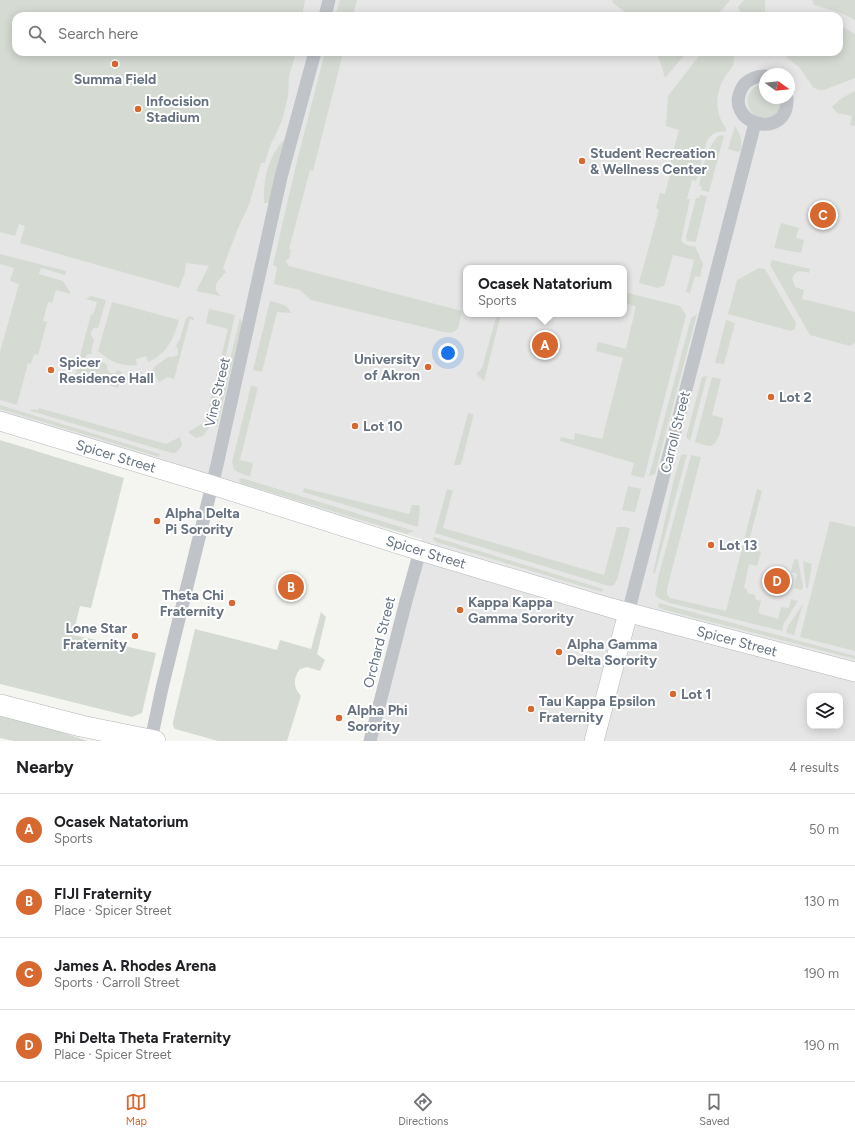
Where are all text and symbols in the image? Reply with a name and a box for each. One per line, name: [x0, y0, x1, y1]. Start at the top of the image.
search box: [12, 12, 843, 56]
icon: search: [26, 23, 48, 45]
text: Search here: [58, 25, 138, 43]
marker: Summa Field: [110, 59, 120, 69]
north arrow: [759, 68, 795, 104]
place label: Summa Field: [74, 71, 156, 88]
place label: Infocision Stadium: [146, 93, 209, 126]
marker: Infocision Stadium: [133, 104, 143, 114]
place label: Student Recreation & Wellness Center: [590, 145, 715, 178]
marker: Student Recreation & Wellness Center: [577, 156, 587, 166]
pin: C: [810, 200, 836, 230]
popup: [463, 265, 627, 317]
text: Ocasek Natatorium: [478, 275, 612, 293]
text: Sports: [478, 293, 516, 308]
pin: A: [532, 330, 558, 360]
your location: [438, 343, 458, 363]
place label: University of Akron: [354, 351, 421, 384]
place label: Spicer Residence Hall: [59, 354, 154, 387]
street label: Vine Street: [201, 356, 234, 429]
marker: University of Akron: [423, 362, 433, 372]
marker: Spicer Residence Hall: [46, 365, 56, 375]
street label: Carroll Street: [657, 389, 694, 475]
place label: Lot 2: [779, 389, 812, 406]
marker: Lot 2: [766, 392, 776, 402]
place label: Lot 10: [363, 418, 403, 435]
marker: Lot 10: [350, 421, 360, 431]
street label: Spicer Street: [74, 436, 158, 477]
place label: Alpha Delta Pi Sorority: [165, 505, 240, 538]
marker: Alpha Delta Pi Sorority: [152, 516, 162, 526]
street label: Spicer Street: [384, 532, 468, 573]
place label: Lot 13: [719, 537, 758, 554]
marker: Lot 13: [706, 540, 716, 550]
pin: D: [764, 566, 790, 596]
pin: B: [278, 572, 304, 602]
place label: Theta Chi Fraternity: [160, 587, 225, 620]
place label: Kappa Kappa Gamma Sorority: [468, 594, 575, 627]
street label: Orchard Street: [360, 595, 399, 690]
marker: Theta Chi Fraternity: [227, 598, 237, 608]
marker: Kappa Kappa Gamma Sorority: [455, 605, 465, 615]
place label: Lone Star Fraternity: [63, 620, 128, 653]
street label: Spicer Street: [695, 623, 779, 660]
marker: Lone Star Fraternity: [130, 631, 140, 641]
place label: Alpha Gamma Delta Sorority: [567, 636, 658, 669]
marker: Alpha Gamma Delta Sorority: [554, 647, 564, 657]
place label: Lot 1: [681, 686, 712, 703]
marker: Lot 1: [668, 689, 678, 699]
place label: Tau Kappa Epsilon Fraternity: [539, 693, 655, 726]
map controls: [807, 693, 843, 729]
button: layers: [807, 693, 843, 729]
place label: Alpha Phi Sorority: [347, 702, 408, 735]
marker: Tau Kappa Epsilon Fraternity: [526, 704, 536, 714]
marker: Alpha Phi Sorority: [334, 713, 344, 723]
text: Nearby: [16, 757, 74, 777]
text: 4 results: [789, 760, 839, 775]
text: Ocasek Natatorium: [54, 813, 188, 831]
text: A: [24, 822, 34, 837]
text: 50 m: [809, 822, 839, 837]
text: Sports: [54, 831, 93, 846]
text: FIJI Fraternity: [54, 885, 152, 903]
text: B: [25, 894, 33, 909]
text: 130 m: [804, 894, 839, 909]
text: Place · Spicer Street: [54, 903, 172, 918]
text: James A. Rhodes Arena: [54, 957, 216, 975]
text: C: [24, 966, 34, 981]
text: 190 m: [804, 966, 839, 981]
text: Sports · Carroll Street: [54, 975, 180, 990]
text: Phi Delta Theta Fraternity: [54, 1029, 231, 1047]
text: D: [24, 1038, 34, 1053]
text: 190 m: [804, 1038, 839, 1053]
text: Place · Spicer Street: [54, 1047, 172, 1062]
tab: Map: [125, 1091, 147, 1128]
tab: Directions: [398, 1091, 448, 1128]
tab: Saved: [699, 1091, 730, 1128]

